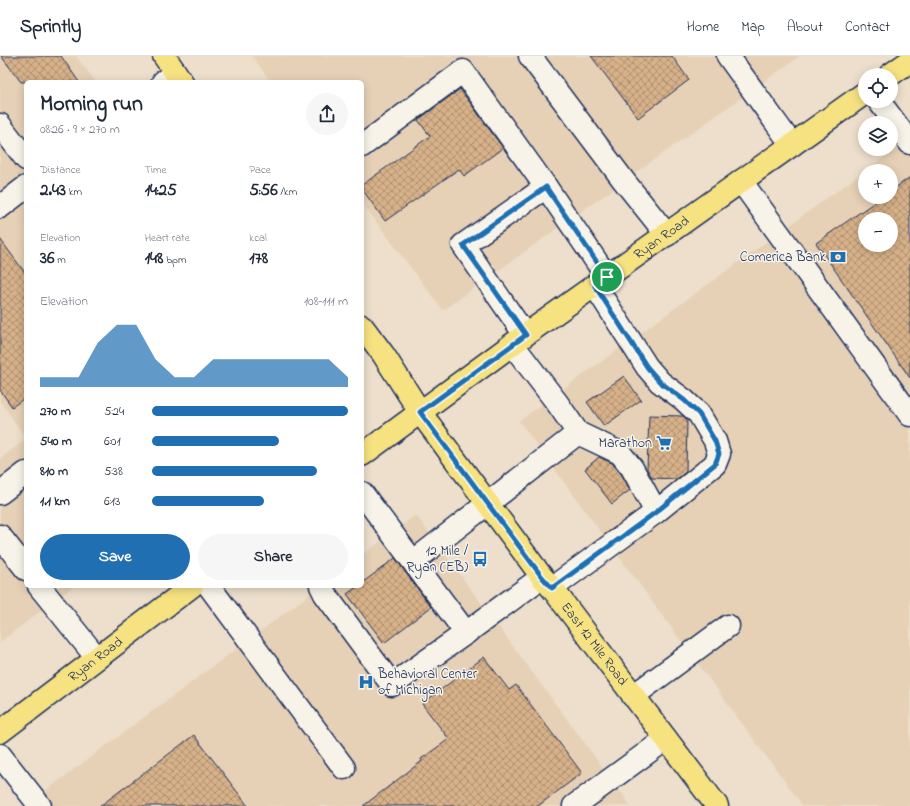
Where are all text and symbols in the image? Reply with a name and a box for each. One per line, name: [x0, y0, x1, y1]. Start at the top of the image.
text: Sprintly: [20, 14, 81, 41]
text: Home: [687, 17, 719, 38]
text: Map: [741, 17, 765, 38]
text: About: [787, 17, 823, 38]
text: Contact: [845, 17, 890, 38]
map controls: [858, 68, 898, 252]
button: locate: [858, 68, 898, 108]
text: Morning run: [40, 89, 143, 121]
button: share: [306, 93, 348, 135]
button: layers: [858, 116, 898, 156]
text: 08:26 · 9 × 270 m: [40, 120, 120, 139]
text: Distance: [40, 162, 81, 178]
text: Time: [145, 162, 166, 178]
text: Pace: [249, 162, 271, 178]
button: +: [858, 164, 898, 204]
text: 2.43: [40, 178, 66, 203]
text: 14:25: [145, 178, 177, 203]
text: 5:56: [249, 178, 278, 203]
text: km: [66, 184, 82, 200]
text: /km: [278, 184, 297, 200]
street label: Ryan Road: [629, 211, 694, 265]
button: −: [858, 212, 898, 252]
text: Elevation: [40, 230, 80, 246]
text: Heart rate: [145, 230, 190, 246]
text: kcal: [249, 230, 267, 246]
text: 36: [40, 246, 55, 271]
text: 148: [145, 246, 163, 271]
text: 178: [249, 246, 268, 271]
place label: Comerica Bank: [740, 247, 827, 268]
bank icon: Comerica Bank: [829, 248, 847, 266]
text: m: [55, 252, 66, 268]
text: bpm: [163, 252, 187, 268]
pin: [590, 260, 624, 294]
icon: arrive: [596, 266, 618, 288]
text: Elevation: [40, 292, 88, 311]
text: 108–111 m: [304, 292, 348, 311]
text: 270 m: [40, 402, 71, 421]
text: 5:24: [104, 402, 124, 421]
text: 540 m: [40, 432, 72, 451]
text: 6:01: [104, 432, 121, 451]
place label: Marathon: [599, 433, 652, 454]
supermarket icon: Marathon: [655, 434, 673, 452]
text: 810 m: [40, 462, 68, 481]
text: 5:38: [104, 462, 123, 481]
text: 1.1 km: [40, 492, 70, 511]
text: 6:13: [104, 492, 120, 511]
button: Save: [40, 534, 190, 580]
button: Share: [198, 534, 348, 580]
place label: 12 Mile / Ryan (EB): [407, 541, 469, 579]
bus stop icon: 12 Mile / Ryan (EB): [471, 550, 489, 568]
street label: East 12 Mile Road: [556, 598, 633, 690]
street label: Ryan Road: [64, 632, 127, 687]
place label: Behavioral Center of Michigan: [377, 664, 478, 702]
hospital icon: Behavioral Center of Michigan: [357, 673, 375, 691]

